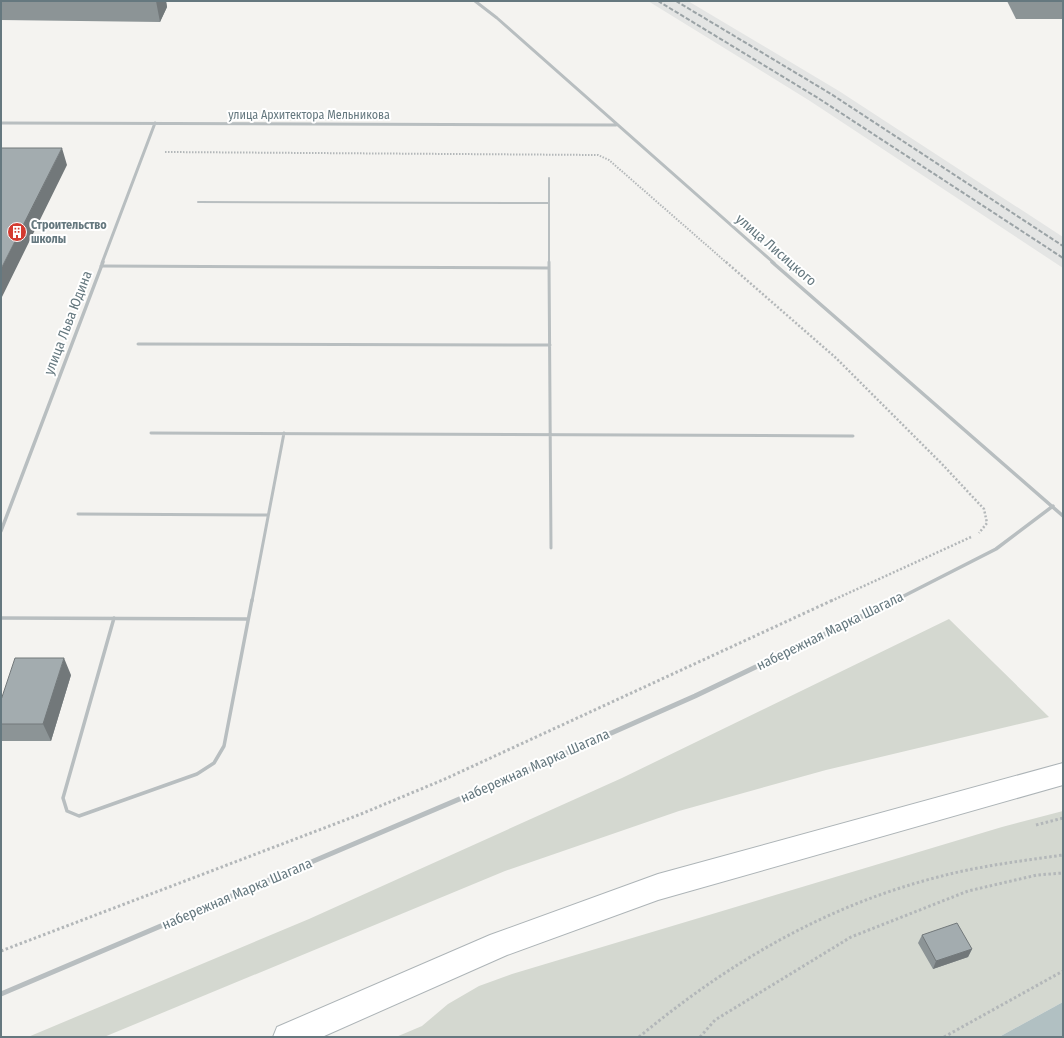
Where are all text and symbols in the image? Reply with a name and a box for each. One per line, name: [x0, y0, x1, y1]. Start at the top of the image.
street label: улица Архитектора Мельникова: [228, 108, 390, 122]
street label: улица Лисицкого: [732, 210, 820, 290]
place label: Строительство школы: [31, 218, 107, 246]
building icon: Строительство школы: [6, 221, 28, 243]
street label: улица Льва Юдина: [40, 268, 96, 378]
street label: набережная Марка Шагала: [754, 588, 906, 674]
street label: набережная Марка Шагала: [458, 725, 612, 807]
street label: набережная Марка Шагала: [159, 855, 315, 933]

